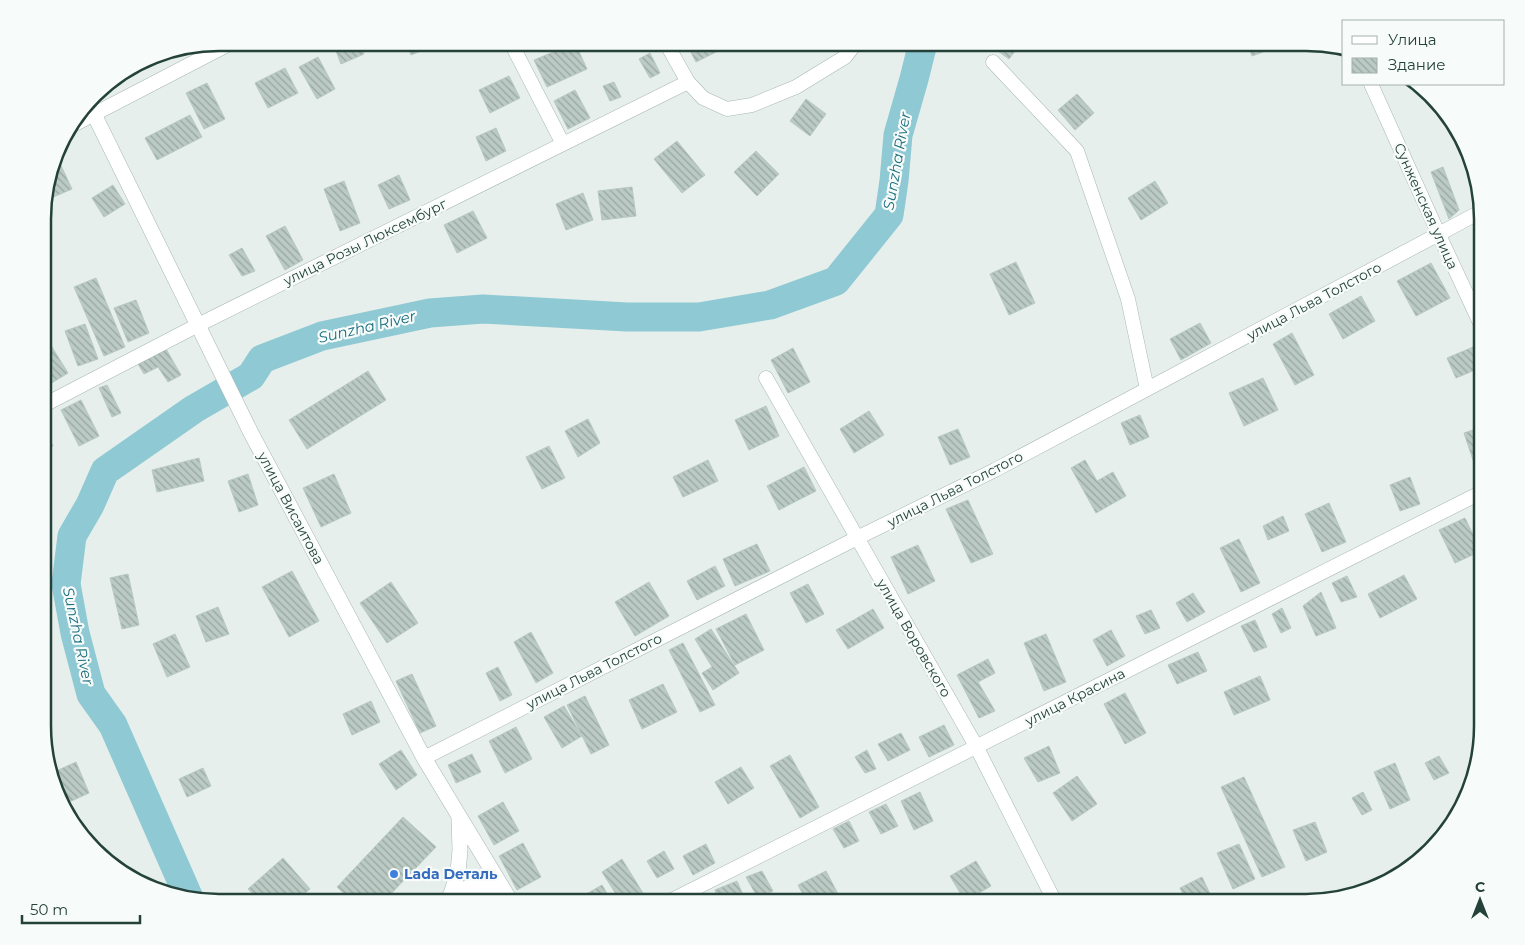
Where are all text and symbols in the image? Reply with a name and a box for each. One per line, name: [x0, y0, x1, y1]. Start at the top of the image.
legend: [1342, 20, 1505, 85]
text: Улица: [1388, 30, 1436, 49]
text: Здание: [1388, 55, 1446, 74]
water label: Sunzha River: [879, 109, 915, 211]
street label: Сунженская улица: [1390, 140, 1462, 272]
street label: улица Розы Люксембург: [279, 194, 450, 290]
street label: улица Льва Толстого: [1243, 258, 1384, 345]
water label: Sunzha River: [316, 306, 418, 347]
street label: улица Льва Толстого: [883, 447, 1026, 532]
street label: улица Висаитова: [253, 448, 328, 567]
street label: улица Воровского: [872, 575, 955, 700]
water label: Sunzha River: [59, 585, 98, 687]
street label: улица Льва Толстого: [522, 629, 665, 714]
street label: улица Красина: [1021, 664, 1128, 730]
place label: Lada Dеталь: [404, 865, 498, 883]
marker: Lada Dеталь: [388, 868, 400, 880]
north arrow: [1455, 875, 1505, 925]
text: С: [1475, 878, 1485, 896]
scale bar: [22, 892, 140, 924]
text: 50 m: [30, 900, 68, 919]

